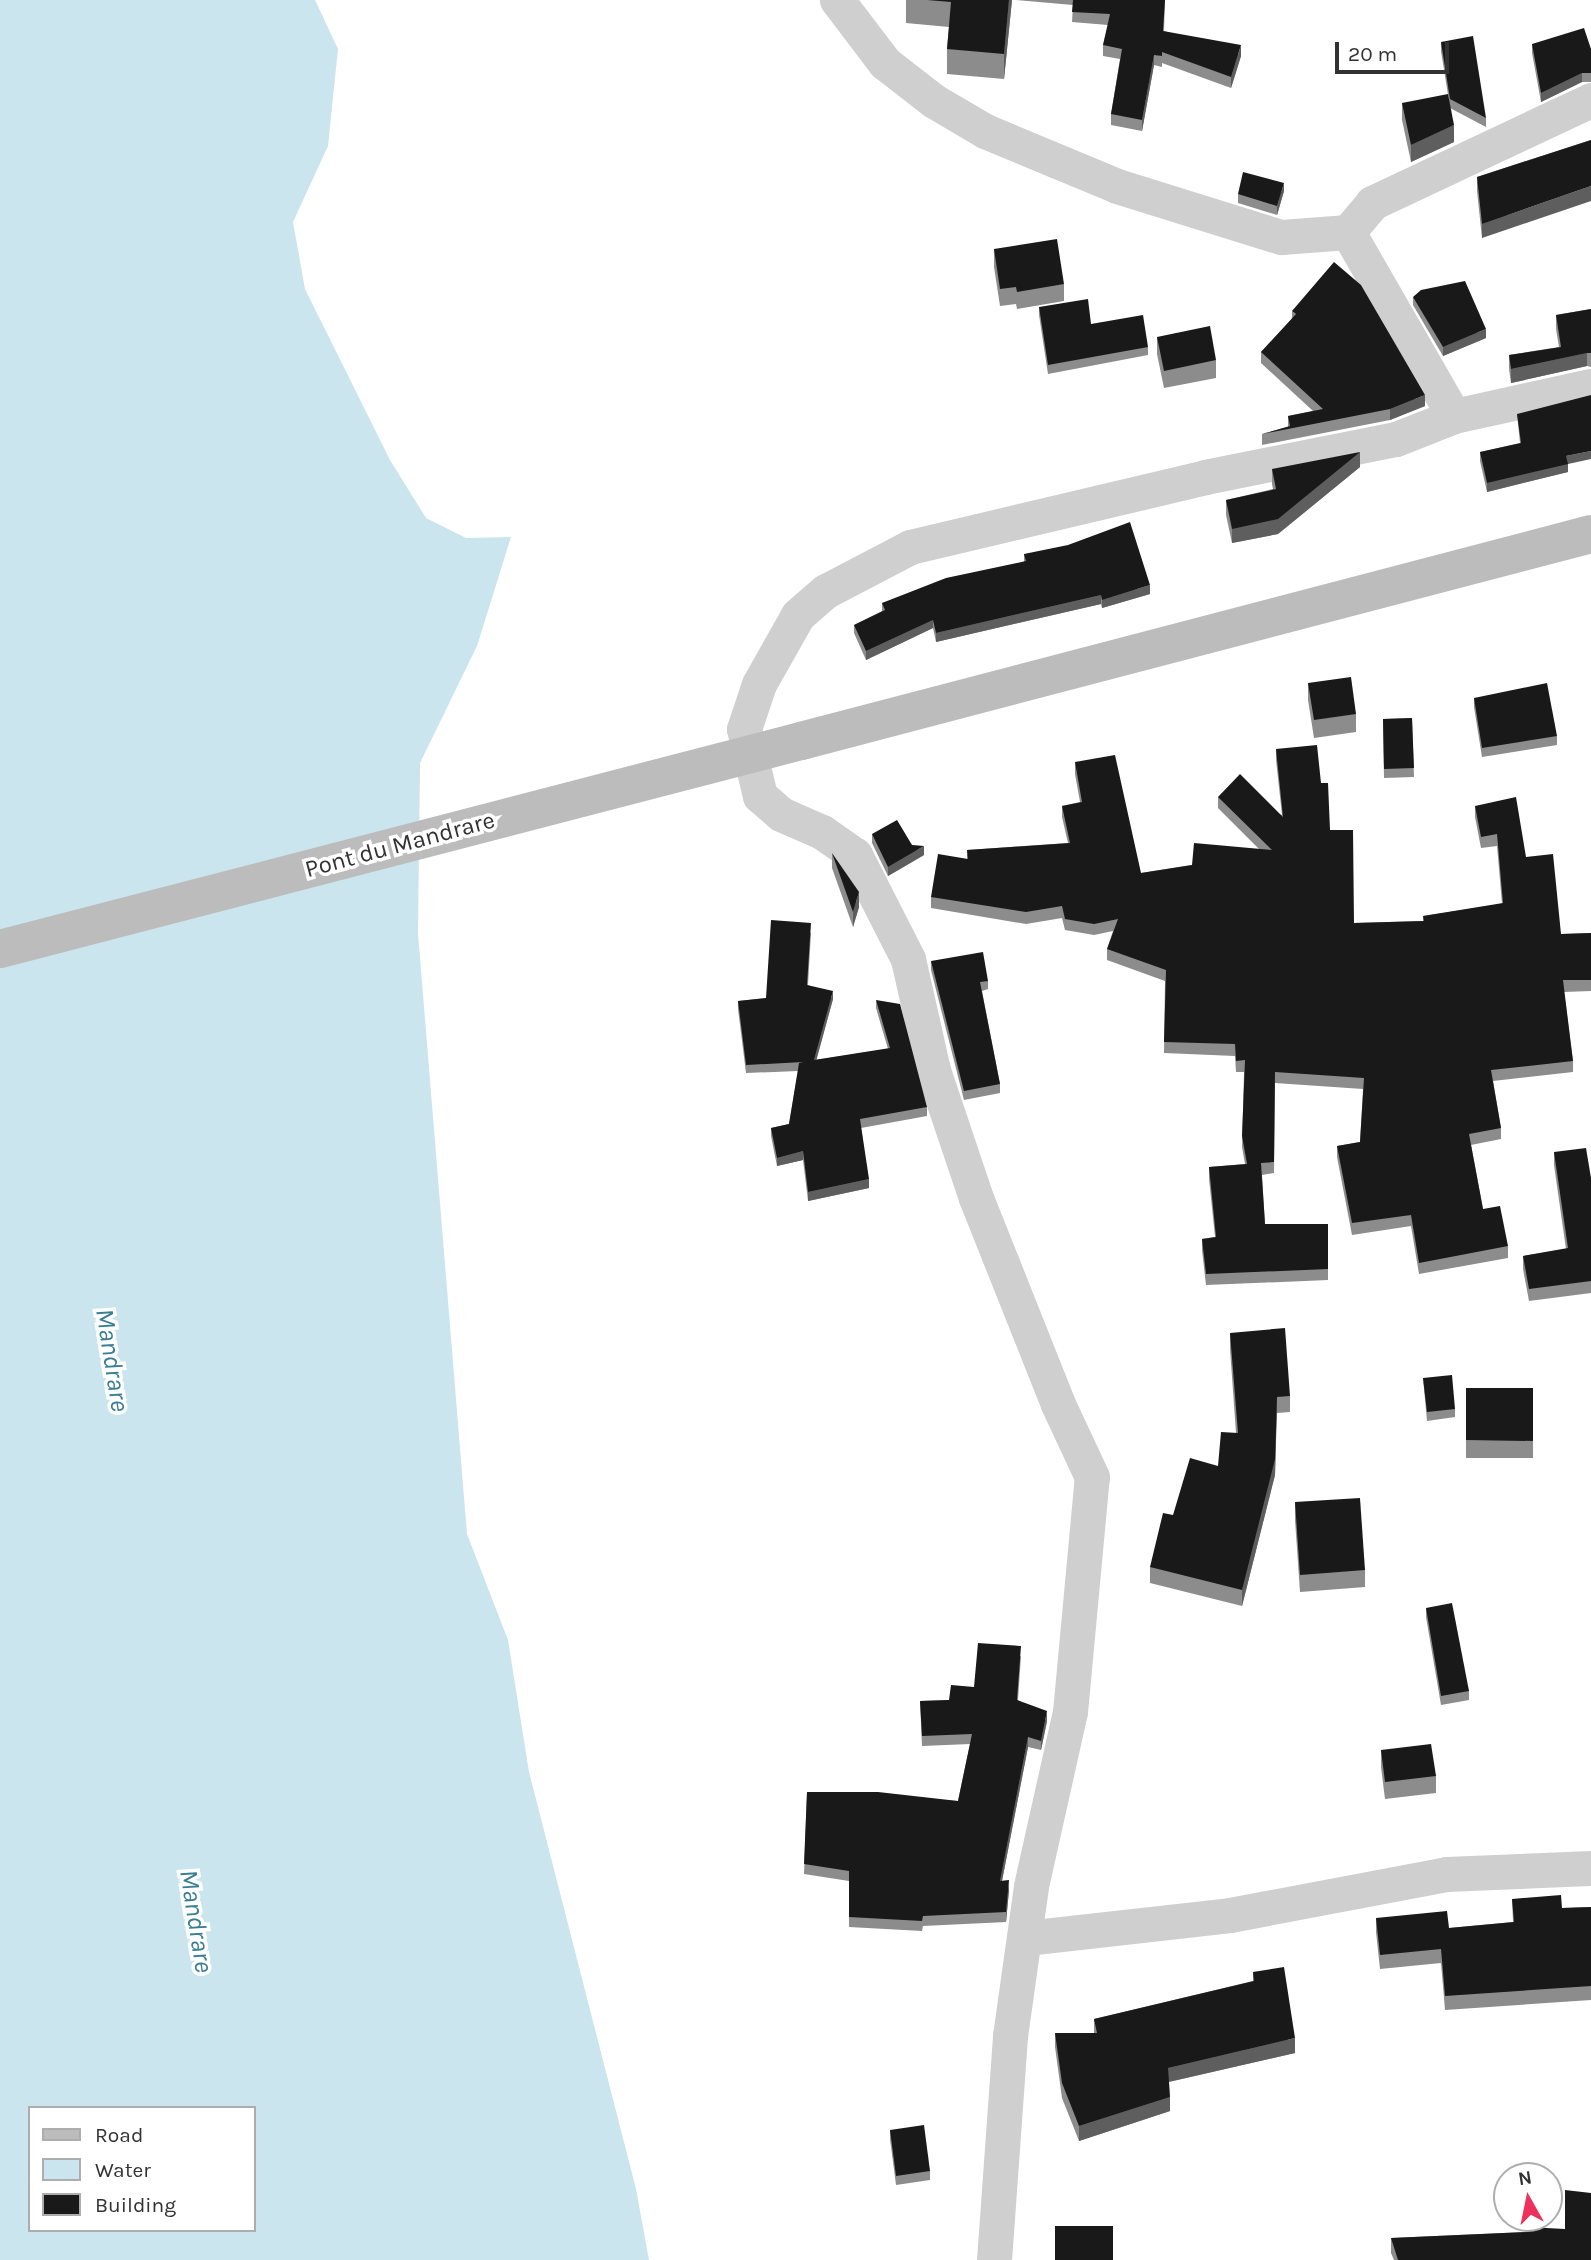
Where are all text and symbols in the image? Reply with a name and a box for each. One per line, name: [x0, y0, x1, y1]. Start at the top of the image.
scale bar: [1339, 28, 1453, 72]
text: 20 m: [1348, 42, 1397, 66]
street label: Pont du Mandrare: [302, 806, 498, 884]
water label: Mandrare: [88, 1306, 136, 1414]
water label: Mandrare: [172, 1867, 220, 1975]
legend: [28, 2106, 256, 2232]
text: Road: [95, 2123, 143, 2147]
text: Water: [95, 2158, 151, 2182]
north arrow: [1493, 2162, 1563, 2232]
text: N: [1517, 2166, 1533, 2190]
text: Building: [95, 2193, 176, 2217]

